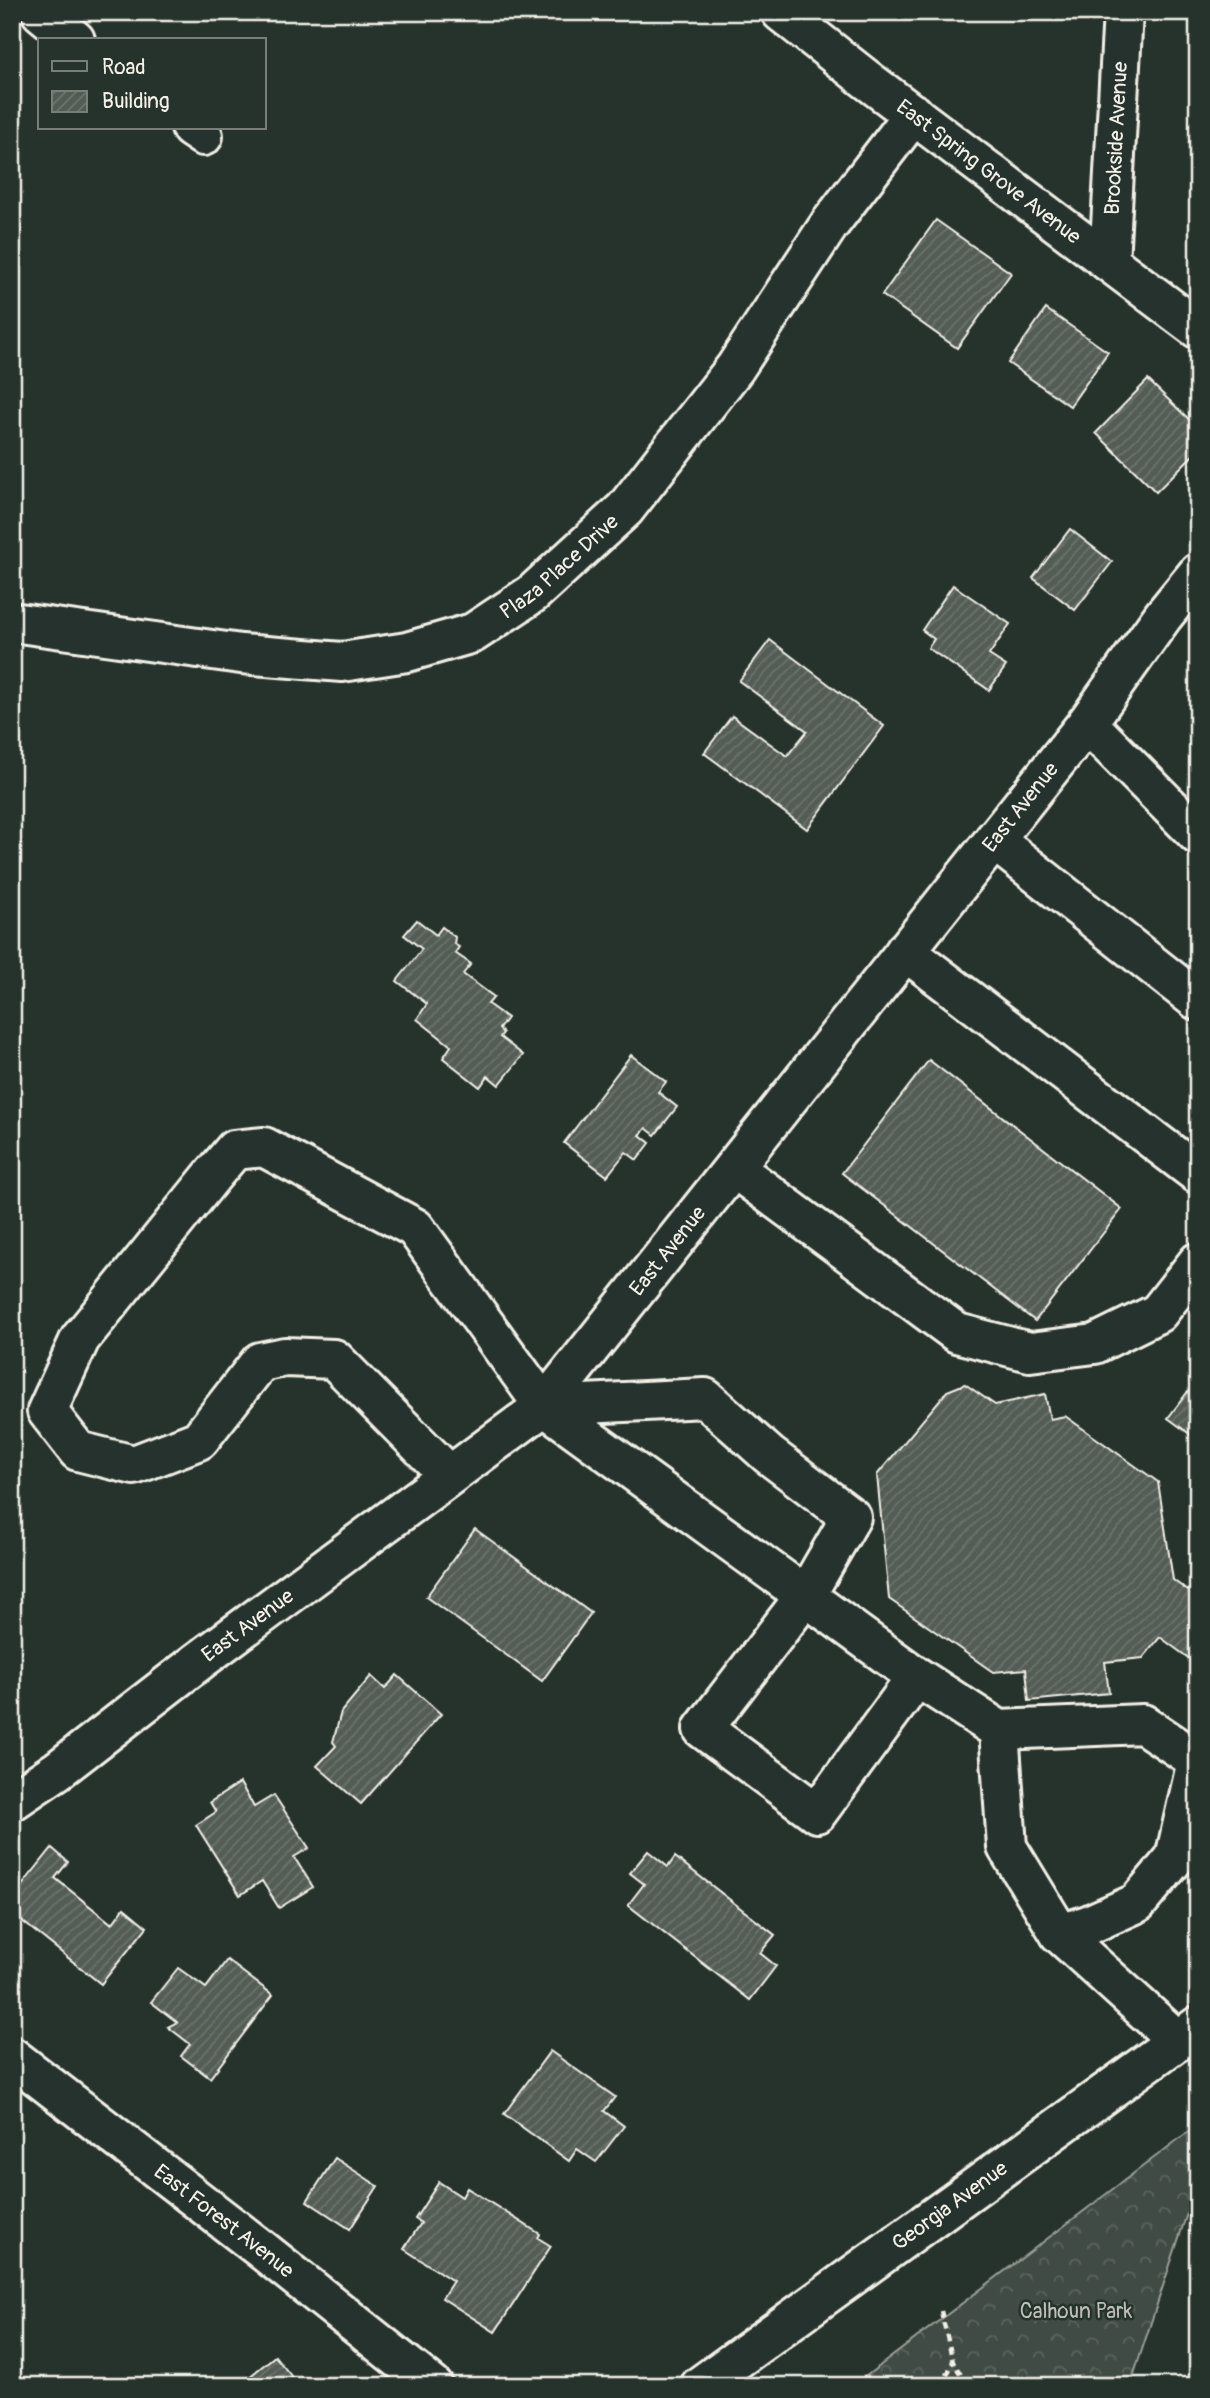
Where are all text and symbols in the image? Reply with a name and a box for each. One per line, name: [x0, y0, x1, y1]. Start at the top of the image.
legend: [38, 38, 266, 130]
text: Road: [102, 54, 146, 81]
street label: Brookside Avenue: [1099, 60, 1134, 216]
text: Building: [102, 88, 169, 115]
street label: East Spring Grove Avenue: [891, 94, 1087, 251]
street label: Plaza Place Drive: [495, 508, 625, 625]
street label: East Avenue: [977, 756, 1065, 858]
street label: East Avenue: [624, 1200, 712, 1302]
street label: East Avenue: [196, 1582, 300, 1668]
street label: Georgia Avenue: [887, 2155, 1014, 2257]
street label: East Forest Avenue: [148, 2158, 300, 2285]
park label: Calhoun Park: [1020, 2298, 1133, 2325]

